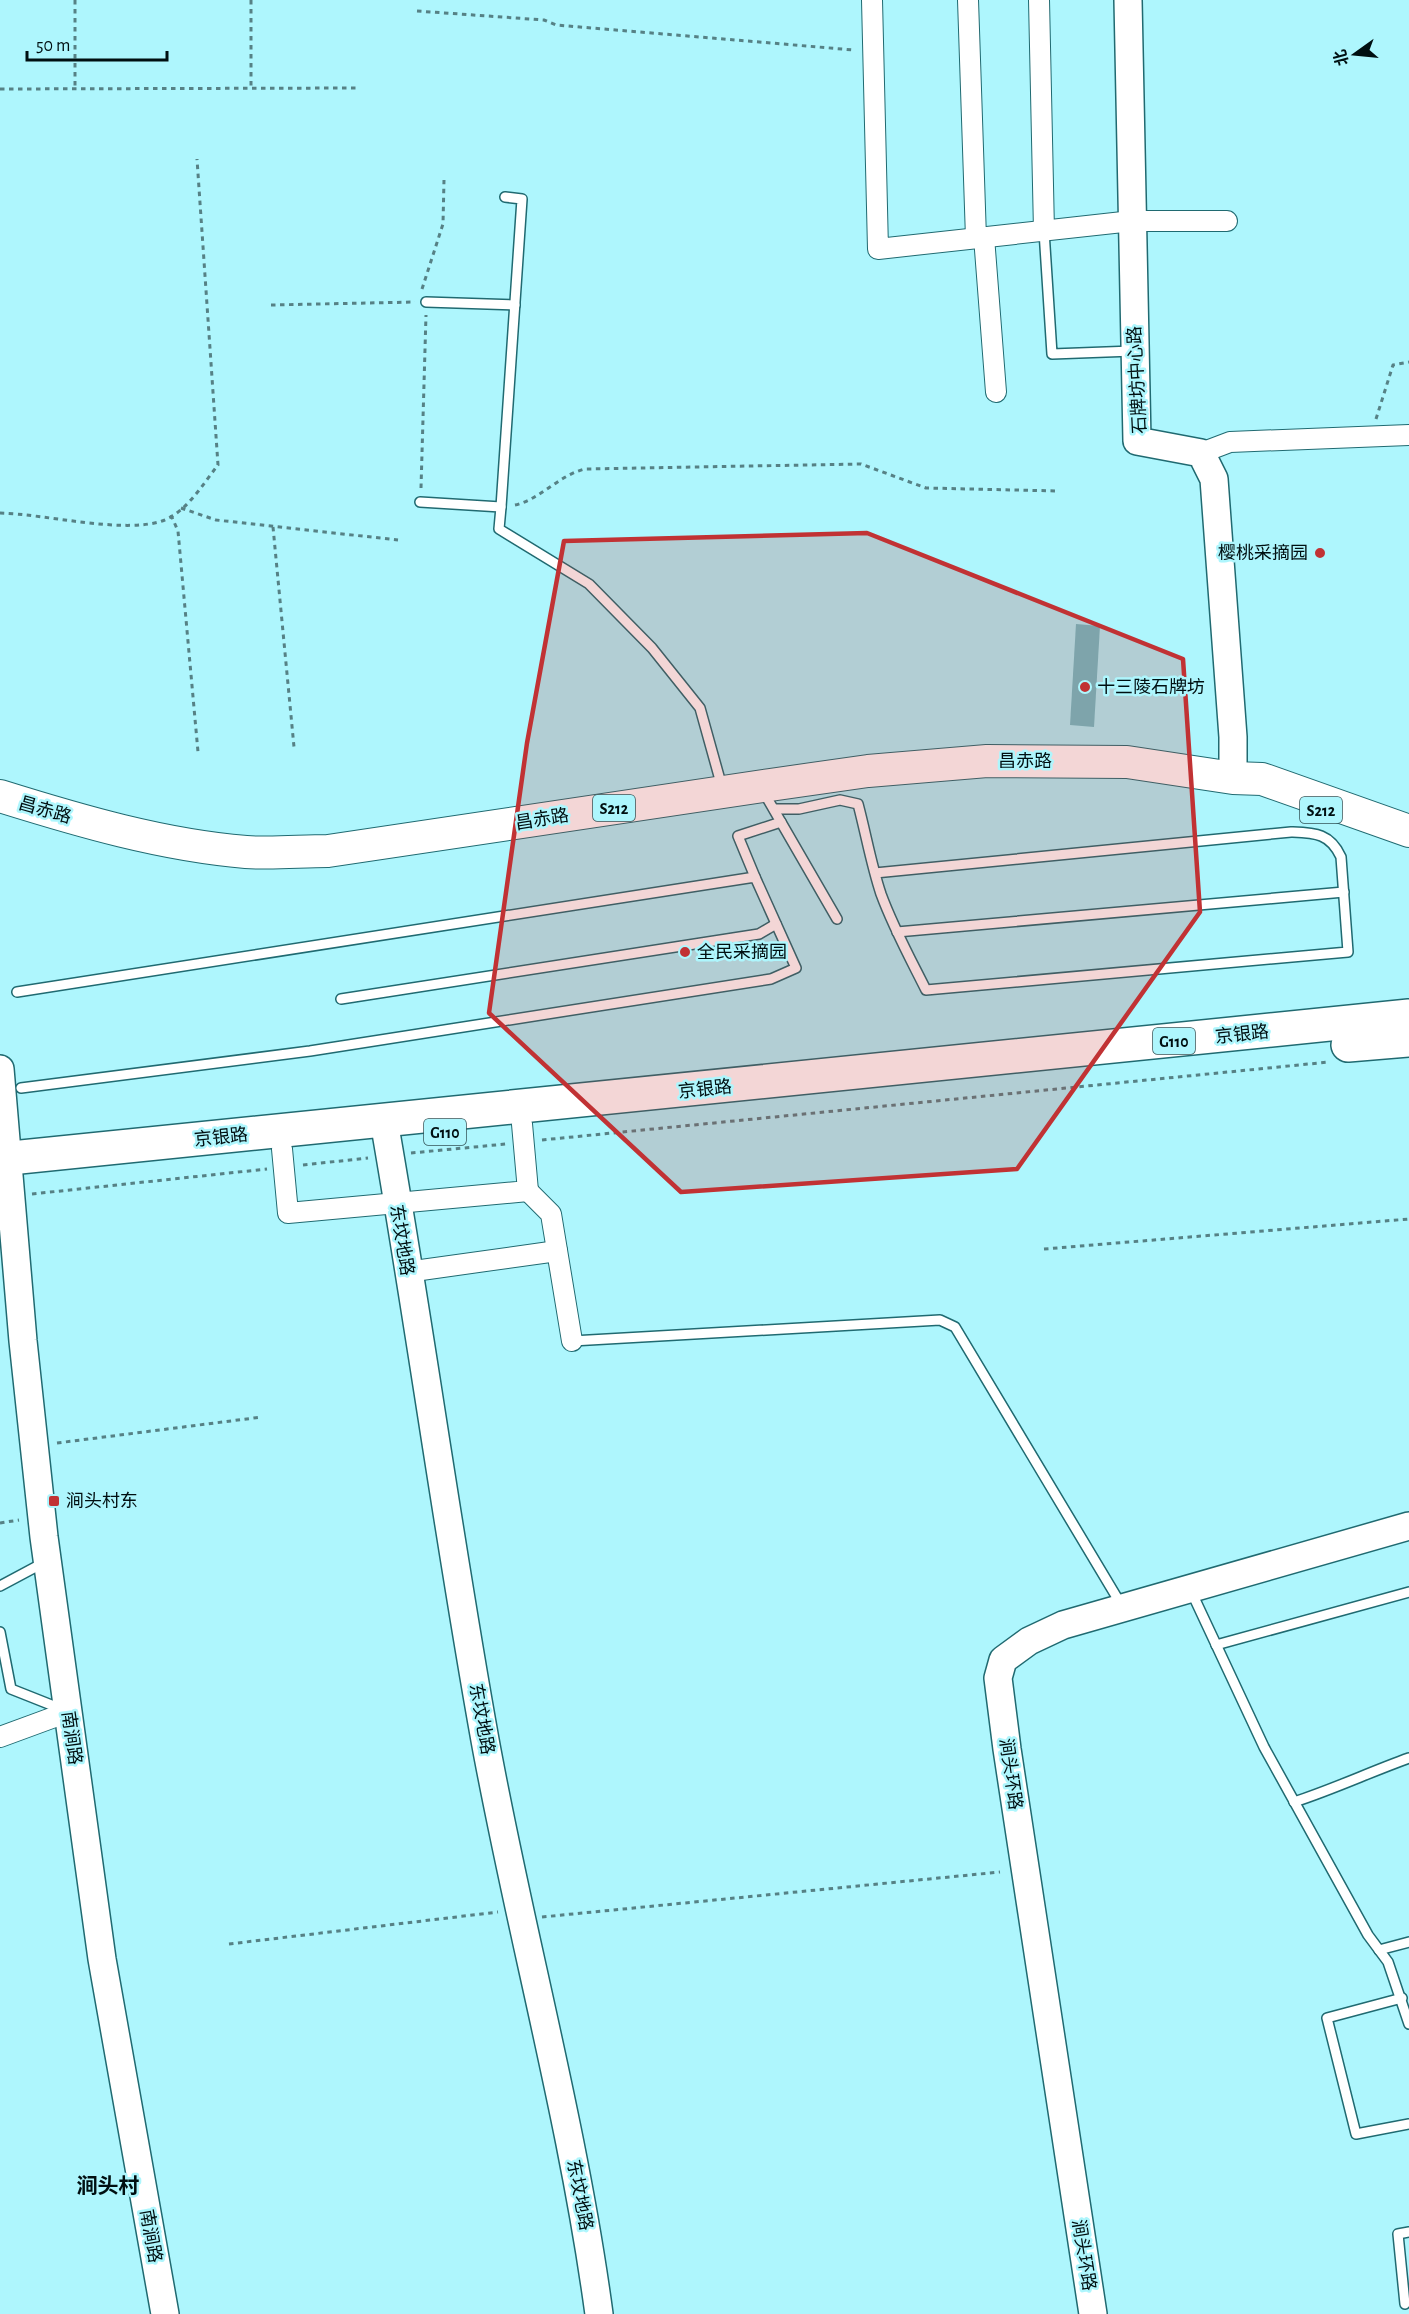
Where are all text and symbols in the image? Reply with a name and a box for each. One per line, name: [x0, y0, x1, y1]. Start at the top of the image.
scale bar: [27, 24, 166, 62]
north arrow: [1325, 24, 1385, 84]
text: 50 m: [36, 37, 70, 55]
text: 北: [1331, 48, 1351, 68]
street label: 石牌坊中心路: [1124, 326, 1150, 434]
place label: 樱桃采摘园: [1218, 543, 1308, 563]
marker: 樱桃采摘园: [1313, 546, 1327, 560]
place label: 十三陵石牌坊: [1097, 677, 1205, 697]
marker: 十三陵石牌坊: [1078, 680, 1092, 694]
street label: 昌赤路: [998, 751, 1052, 771]
street label: 昌赤路: [16, 793, 74, 827]
road number: S212: [593, 795, 635, 821]
road number: S212: [1300, 797, 1342, 823]
street label: 昌赤路: [514, 805, 570, 833]
place label: 全民采摘园: [697, 942, 787, 962]
marker: 全民采摘园: [678, 945, 692, 959]
street label: 京银路: [1214, 1021, 1270, 1047]
road number: G110: [1153, 1028, 1195, 1054]
street label: 京银路: [677, 1076, 733, 1102]
road number: G110: [424, 1119, 466, 1145]
street label: 京银路: [193, 1124, 249, 1150]
street label: 东坟地路: [386, 1203, 418, 1277]
place label: 涧头村东: [66, 1491, 138, 1511]
marker: 涧头村东: [47, 1494, 61, 1508]
street label: 东坟地路: [466, 1682, 498, 1756]
street label: 南涧路: [58, 1710, 86, 1766]
street label: 涧头环路: [996, 1737, 1026, 1811]
street label: 东坟地路: [563, 2158, 597, 2232]
district label: 涧头村: [77, 2175, 140, 2197]
street label: 南涧路: [136, 2208, 166, 2264]
street label: 涧头环路: [1068, 2218, 1100, 2292]

